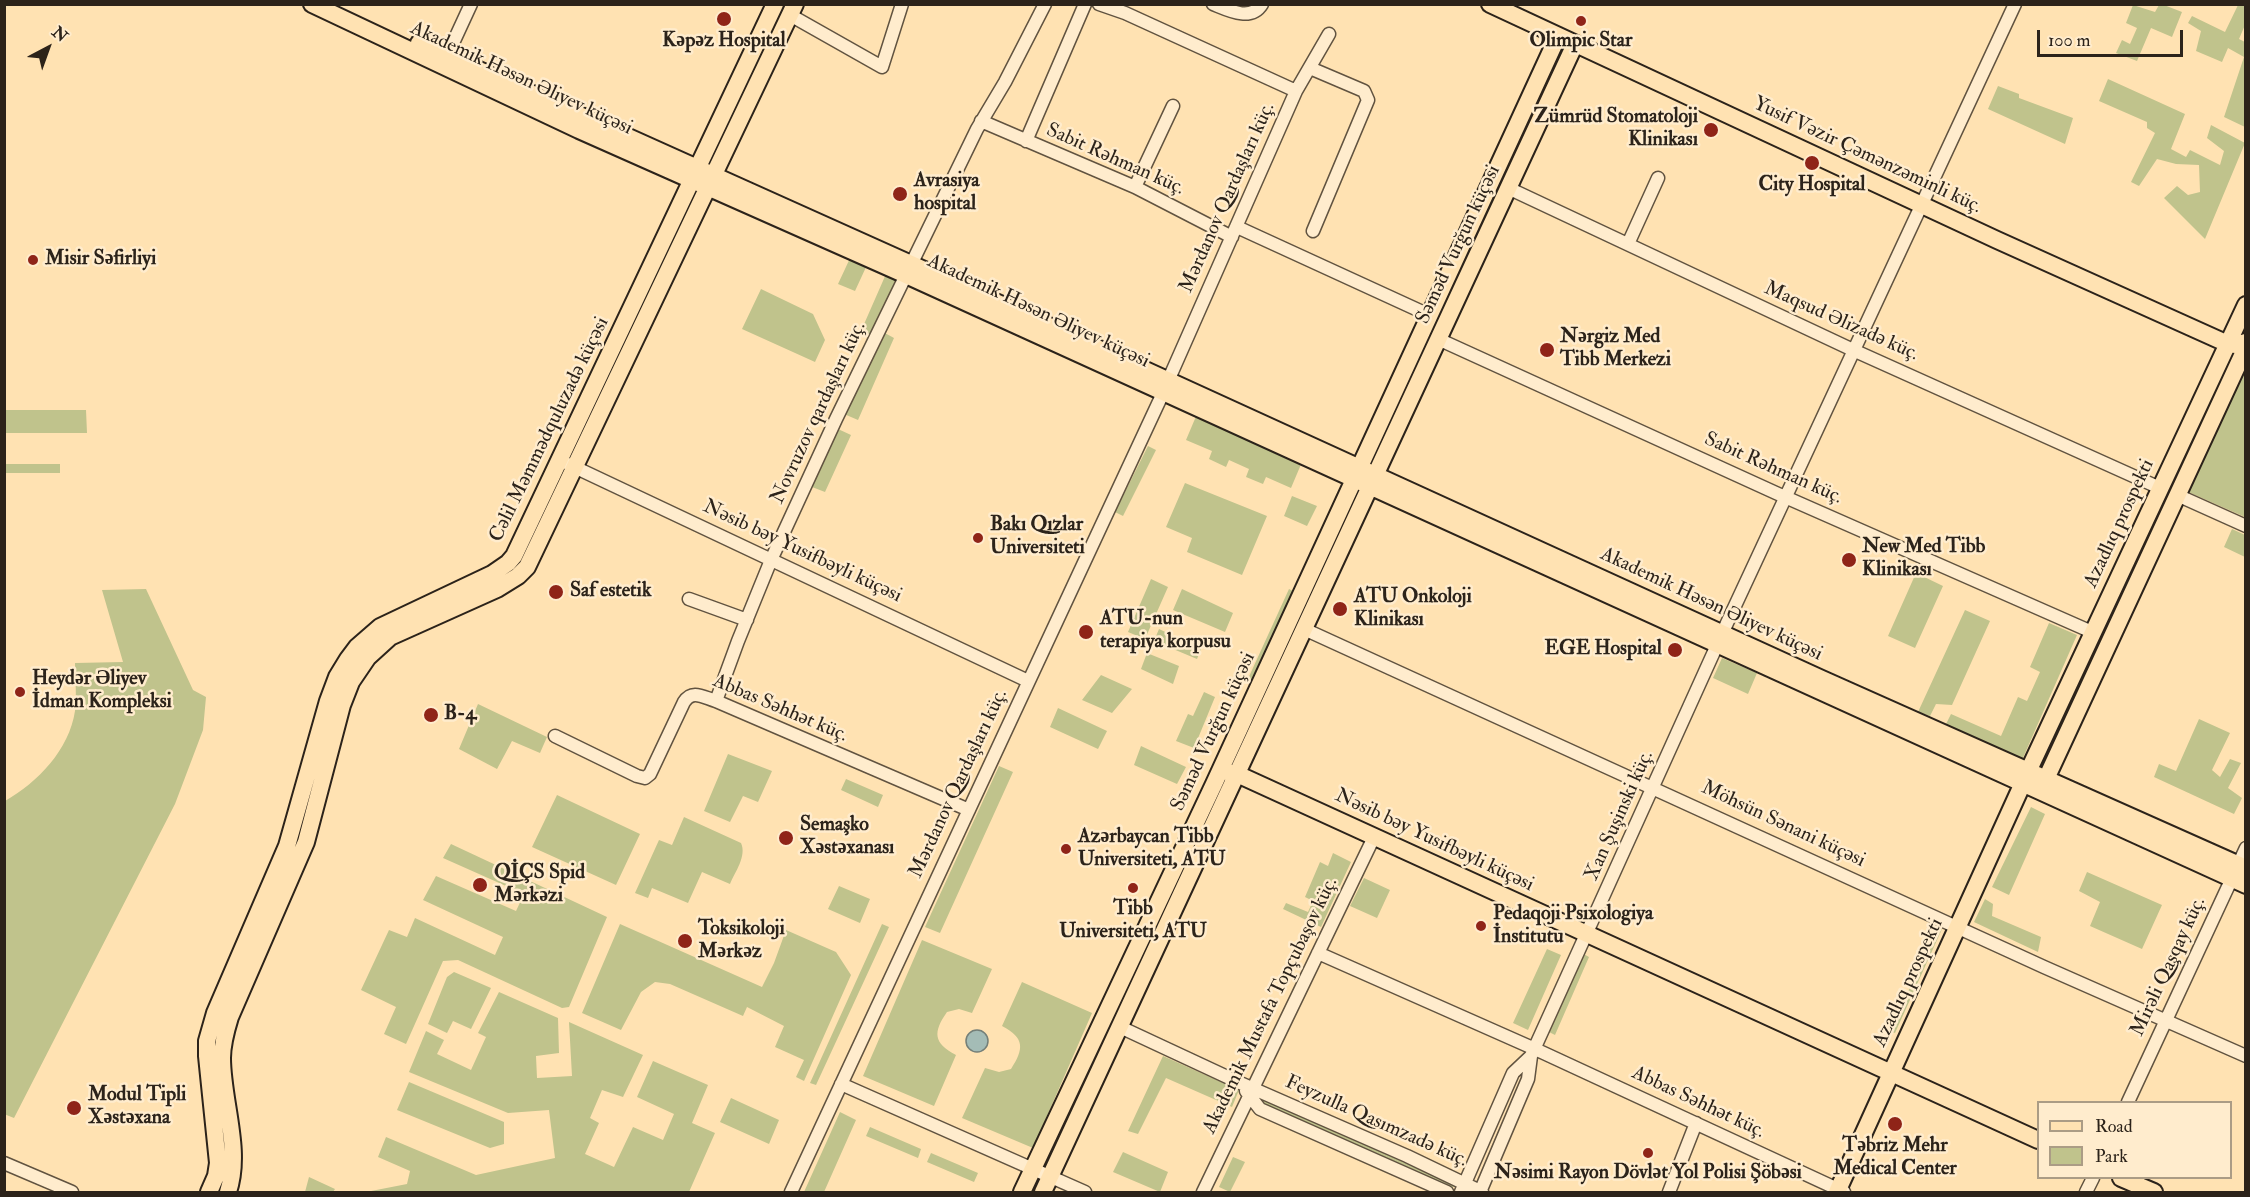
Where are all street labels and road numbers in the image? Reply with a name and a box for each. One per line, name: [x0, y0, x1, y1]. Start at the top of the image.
street label: Akademik Həsən Əliyev küçəsi: [406, 17, 636, 141]
street label: Yusif Vəzir Çəmənzəminli küç.: [1749, 92, 1985, 220]
street label: Mərdanov Qardaşları küç.: [1175, 99, 1281, 297]
street label: Sabit Rəhman küç.: [1042, 119, 1188, 201]
street label: Səməd Vurğun küçəsi: [1412, 162, 1506, 328]
street label: Akademik Həsən Əliyev küçəsi: [923, 250, 1153, 374]
street label: Maqsud Əlizadə küç.: [1760, 277, 1922, 367]
street label: Cəlil Məmmədquluzadə küçəsi: [485, 314, 615, 546]
street label: Novruzov qardaşları küç.: [766, 318, 872, 508]
street label: Sabit Rəhman küç.: [1700, 428, 1846, 510]
street label: Azadlıq prospekti: [2080, 456, 2160, 592]
street label: Nəsib bəy Yusifbəyli küçəsi: [699, 495, 905, 609]
street label: Akademik Həsən Əliyev küçəsi: [1596, 543, 1826, 667]
street label: Səməd Vurğun küçəsi: [1167, 649, 1261, 815]
street label: Abbas Səhhət küç.: [709, 670, 851, 748]
street label: Mərdanov Qardaşları küç.: [905, 686, 1013, 882]
street label: Xan Şuşinski küç.: [1581, 747, 1659, 885]
street label: Möhsün Sənani küçəsi: [1697, 777, 1869, 873]
street label: Nəsib bəy Yusifbəyli küçəsi: [1331, 784, 1537, 898]
street label: Akademik Mustafa Topçubaşov küç.: [1198, 874, 1344, 1138]
street label: Mirəli Qaşqay küç.: [2126, 894, 2212, 1040]
street label: Azadlıq prospekti: [1869, 915, 1949, 1051]
street label: Abbas Səhhət küç.: [1628, 1062, 1768, 1144]
street label: Feyzulla Qasımzadə küç.: [1281, 1071, 1471, 1173]

